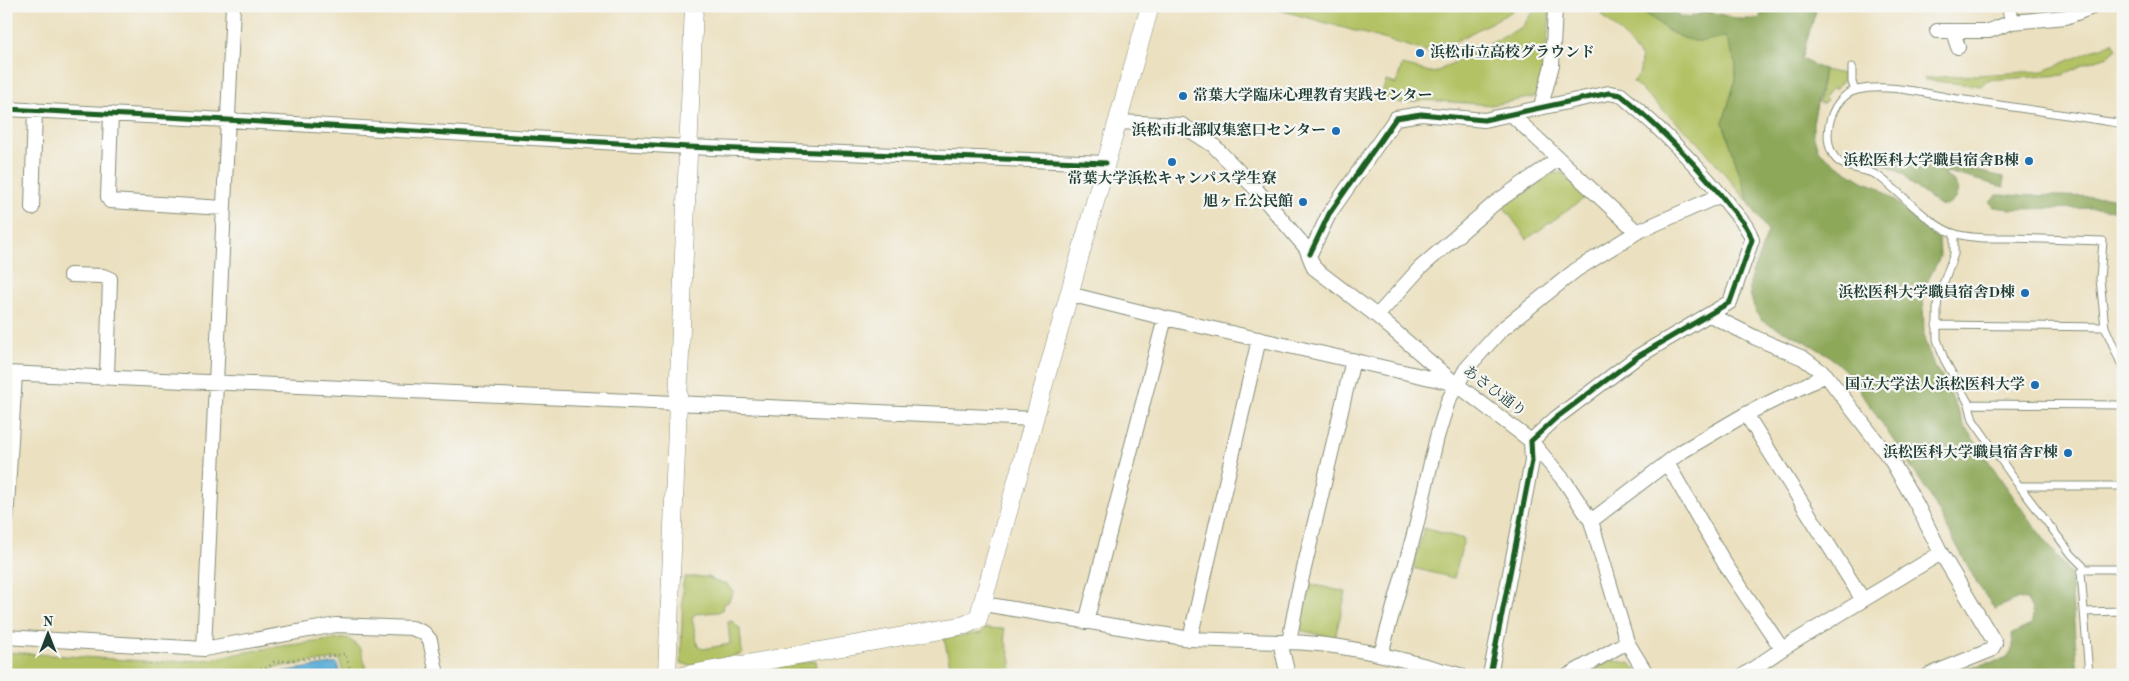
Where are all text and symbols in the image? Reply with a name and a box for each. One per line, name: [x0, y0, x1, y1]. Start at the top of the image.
place label: 浜松市立高校グラウンド: [1430, 43, 1595, 61]
marker: 浜松市立高校グラウンド: [1414, 47, 1426, 59]
place label: 常葉大学臨床心理教育実践センター: [1193, 86, 1432, 104]
marker: 常葉大学臨床心理教育実践センター: [1177, 90, 1189, 102]
place label: 浜松市北部収集窓口センター: [1132, 121, 1326, 139]
marker: 浜松市北部収集窓口センター: [1330, 125, 1342, 137]
place label: 浜松医科大学職員宿舎B棟: [1843, 151, 2019, 169]
marker: 浜松医科大学職員宿舎B棟: [2023, 155, 2035, 167]
marker: 常葉大学浜松キャンパス学生寮: [1166, 156, 1178, 168]
place label: 常葉大学浜松キャンパス学生寮: [1068, 169, 1276, 187]
place label: 旭ヶ丘公民館: [1203, 193, 1293, 210]
marker: 旭ヶ丘公民館: [1297, 196, 1309, 208]
place label: 浜松医科大学職員宿舎D棟: [1838, 283, 2015, 301]
marker: 浜松医科大学職員宿舎D棟: [2019, 287, 2031, 299]
street label: あさひ通り: [1460, 362, 1530, 421]
place label: 国立大学法人浜松医科大学: [1845, 375, 2025, 393]
marker: 国立大学法人浜松医科大学: [2029, 379, 2041, 391]
place label: 浜松医科大学職員宿舎F棟: [1883, 443, 2058, 461]
marker: 浜松医科大学職員宿舎F棟: [2062, 447, 2074, 459]
north arrow: [22, 608, 72, 658]
text: N: [43, 615, 54, 629]

